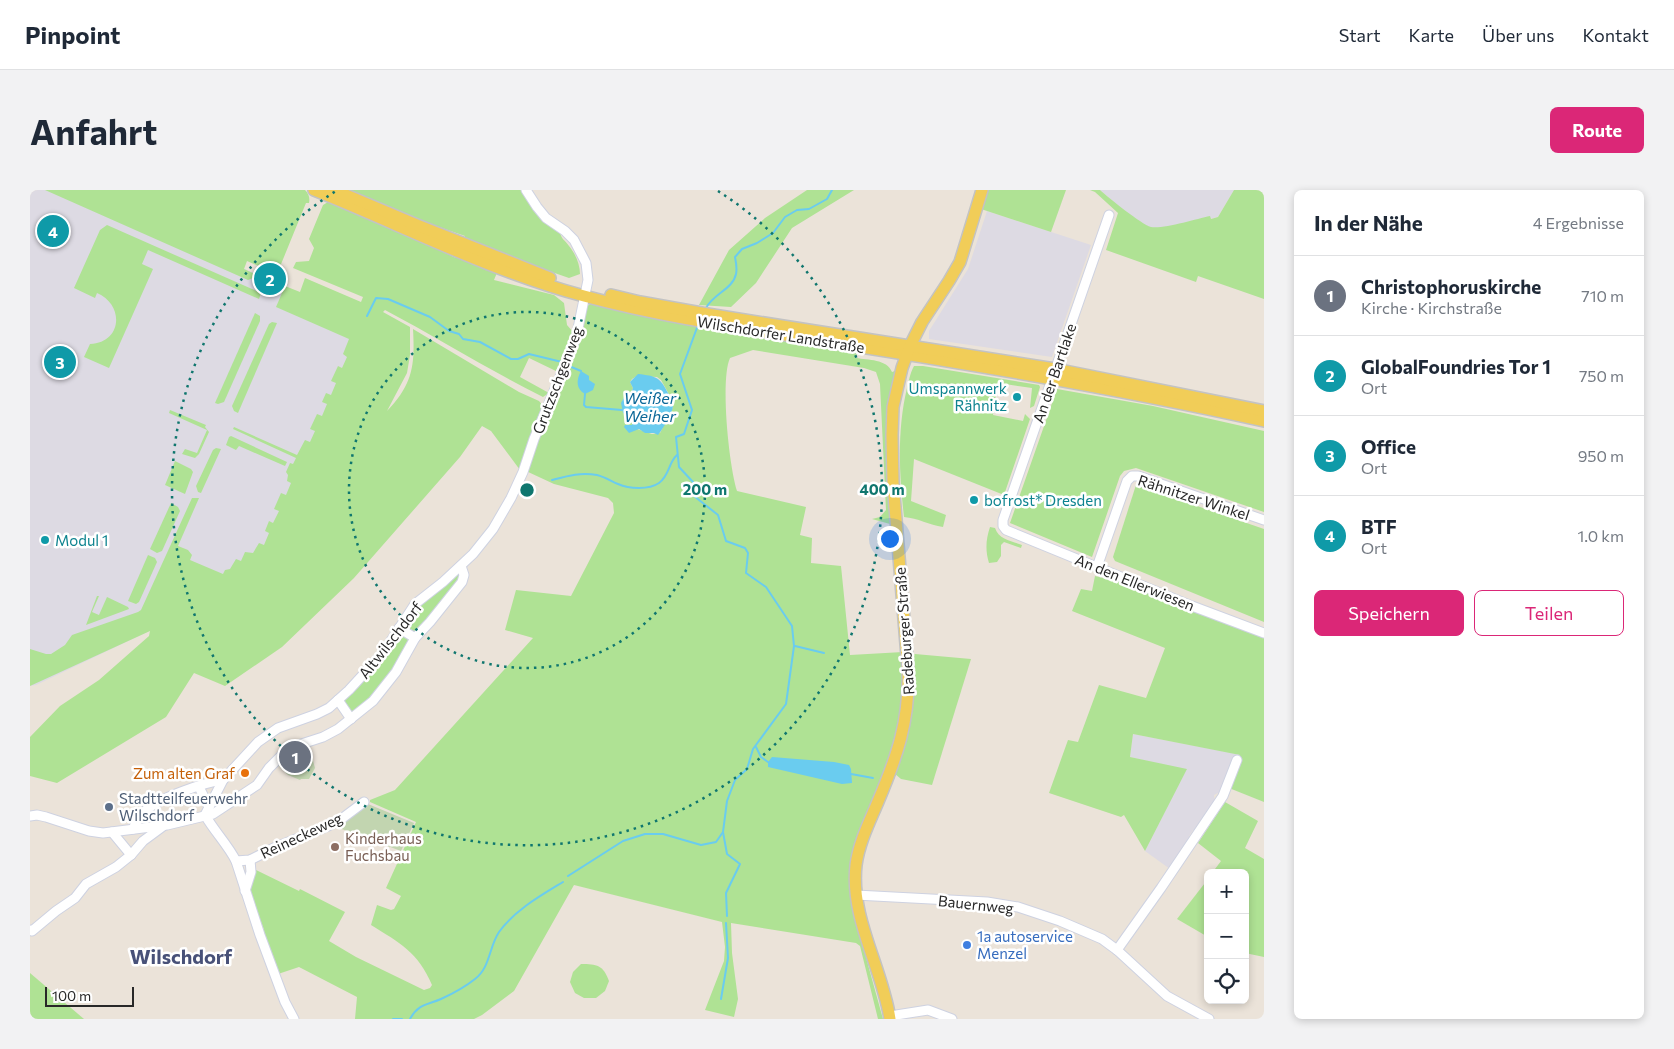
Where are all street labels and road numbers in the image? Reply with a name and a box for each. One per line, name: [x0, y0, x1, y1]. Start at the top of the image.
street label: Wilschdorfer Landstraße: [696, 312, 866, 356]
street label: An der Bartlake: [1029, 321, 1080, 425]
street label: Grutzschgenweg: [528, 324, 586, 436]
street label: Rähnitzer Winkel: [1136, 470, 1252, 524]
street label: An den Ellerwiesen: [1073, 550, 1197, 614]
street label: Radeburger Straße: [891, 566, 917, 695]
street label: Altwilschdorf: [354, 598, 426, 682]
street label: Reineckeweg: [257, 808, 345, 862]
street label: Bauernweg: [937, 891, 1015, 917]

